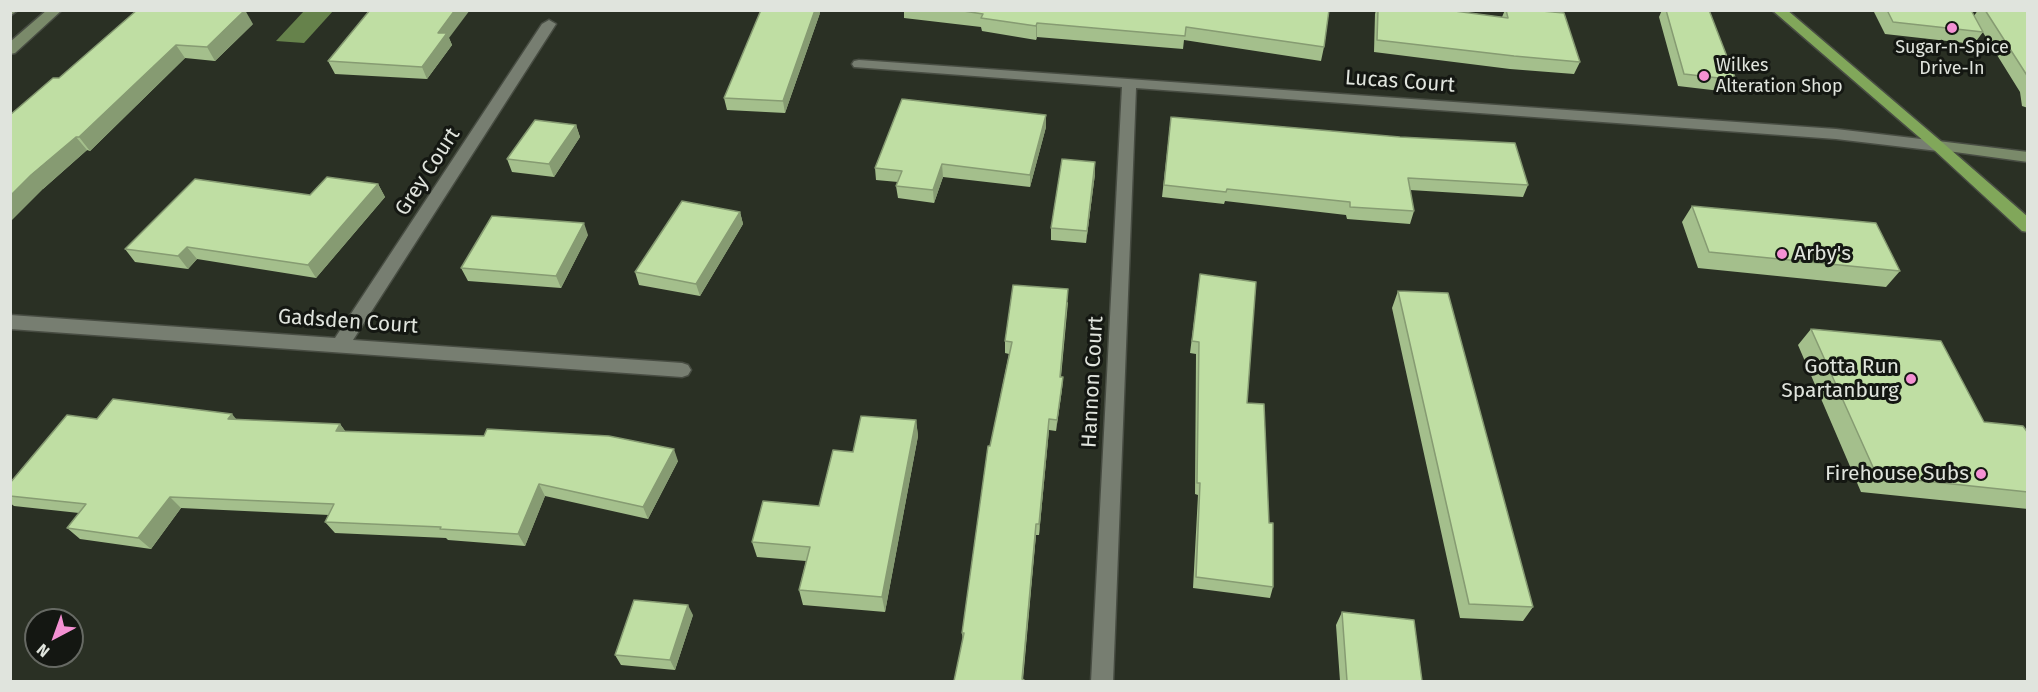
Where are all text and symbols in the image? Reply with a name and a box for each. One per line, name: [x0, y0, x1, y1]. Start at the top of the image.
marker: Sugar-n-Spice Drive-In: [1945, 21, 1959, 35]
place label: Sugar-n-Spice Drive-In: [1895, 37, 2009, 80]
place label: Wilkes Alteration Shop: [1716, 55, 1843, 98]
street label: Lucas Court: [1344, 66, 1456, 98]
marker: Wilkes Alteration Shop: [1697, 69, 1711, 83]
street label: Grey Court: [390, 123, 466, 221]
place label: Arby's: [1794, 241, 1851, 267]
marker: Arby's: [1775, 247, 1789, 261]
street label: Gadsden Court: [277, 305, 419, 339]
street label: Hannon Court: [1077, 315, 1109, 449]
place label: Gotta Run Spartanburg: [1781, 354, 1899, 404]
marker: Gotta Run Spartanburg: [1904, 372, 1918, 386]
place label: Firehouse Subs: [1825, 461, 1969, 487]
marker: Firehouse Subs: [1974, 467, 1988, 481]
north arrow: [24, 608, 84, 668]
text: N: [33, 640, 53, 661]

